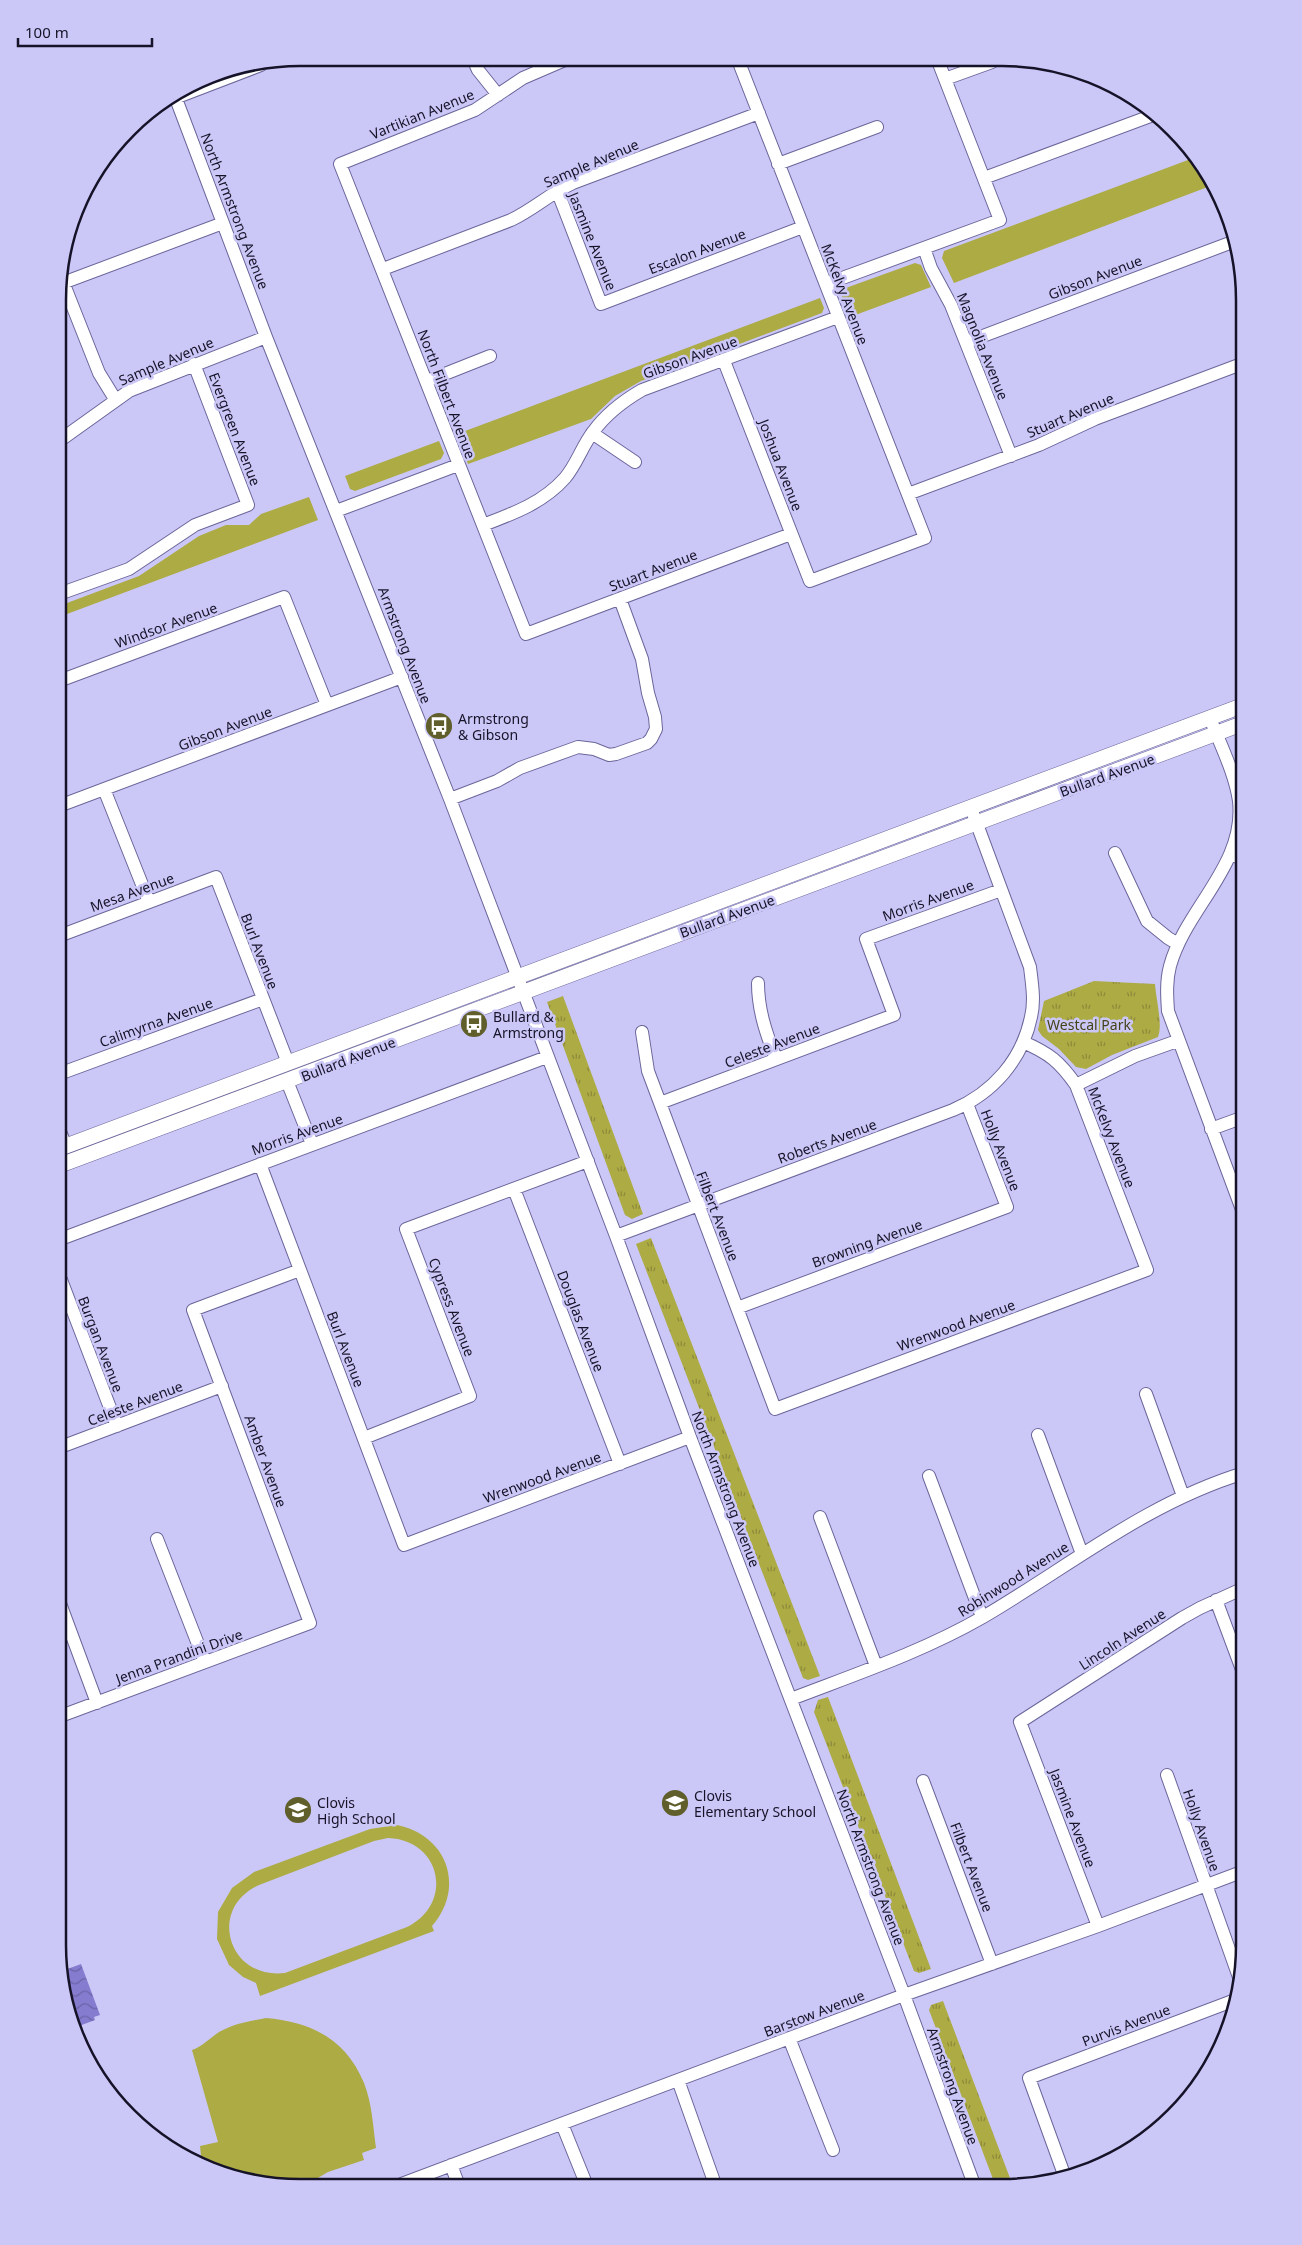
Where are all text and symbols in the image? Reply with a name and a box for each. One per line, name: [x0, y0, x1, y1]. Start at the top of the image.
scale bar: [18, 15, 151, 47]
text: 100 m: [25, 22, 69, 42]
street label: Vartikian Avenue: [367, 84, 477, 144]
street label: North Armstrong Avenue: [196, 130, 274, 292]
street label: Sample Avenue: [541, 134, 642, 192]
street label: Jasmine Avenue: [564, 187, 621, 293]
street label: Escalon Avenue: [646, 224, 748, 278]
street label: McKelvy Avenue: [817, 241, 873, 347]
street label: Gibson Avenue: [1045, 250, 1145, 304]
street label: Magnolia Avenue: [953, 290, 1013, 403]
street label: North Filbert Avenue: [414, 327, 480, 461]
street label: Gibson Avenue: [640, 331, 740, 383]
street label: Sample Avenue: [116, 332, 217, 390]
street label: Evergreen Avenue: [205, 370, 265, 488]
street label: Stuart Avenue: [1024, 388, 1117, 442]
street label: Joshua Avenue: [754, 414, 807, 514]
street label: Stuart Avenue: [606, 544, 700, 596]
street label: Armstrong Avenue: [374, 584, 436, 706]
street label: Windsor Avenue: [112, 598, 220, 652]
street label: Gibson Avenue: [175, 701, 275, 755]
place label: Armstrong & Gibson: [458, 709, 529, 744]
bus stop icon: Armstrong & Gibson: [424, 711, 454, 741]
street label: Bullard Avenue: [1057, 749, 1157, 801]
street label: Mesa Avenue: [87, 868, 177, 916]
street label: Morris Avenue: [880, 875, 976, 925]
street label: Bullard Avenue: [677, 890, 777, 942]
street label: Burl Avenue: [237, 910, 283, 992]
street label: Calimyrna Avenue: [97, 993, 215, 1051]
place label: Bullard & Armstrong: [493, 1007, 564, 1042]
bus stop icon: Bullard & Armstrong: [459, 1009, 489, 1039]
park label: Westcal Park: [1047, 1015, 1131, 1034]
street label: Celeste Avenue: [722, 1018, 823, 1072]
street label: Bullard Avenue: [298, 1032, 398, 1086]
street label: McKelvy Avenue: [1084, 1084, 1140, 1190]
street label: Holly Avenue: [977, 1106, 1025, 1194]
street label: Morris Avenue: [249, 1109, 345, 1159]
street label: Roberts Avenue: [775, 1114, 879, 1168]
street label: Filbert Avenue: [692, 1168, 744, 1264]
street label: Browning Avenue: [809, 1214, 925, 1272]
street label: Cypress Avenue: [424, 1255, 480, 1359]
street label: Douglas Avenue: [553, 1268, 609, 1374]
street label: Burgan Avenue: [74, 1293, 128, 1395]
street label: Wrenwood Avenue: [894, 1295, 1018, 1355]
street label: Burl Avenue: [323, 1308, 369, 1390]
street label: Celeste Avenue: [85, 1376, 186, 1430]
street label: North Armstrong Avenue: [687, 1408, 765, 1570]
street label: Amber Avenue: [240, 1412, 292, 1510]
street label: Wrenwood Avenue: [480, 1447, 604, 1507]
street label: Robinwood Avenue: [954, 1537, 1072, 1621]
street label: Lincoln Avenue: [1075, 1604, 1169, 1674]
street label: Jenna Prandini Drive: [111, 1624, 245, 1688]
street label: Jasmine Avenue: [1045, 1764, 1101, 1870]
place label: Clovis Elementary School: [694, 1786, 816, 1821]
street label: North Armstrong Avenue: [832, 1786, 910, 1948]
street label: Holly Avenue: [1179, 1786, 1225, 1874]
school or university icon: Clovis Elementary School: [660, 1788, 690, 1818]
place label: Clovis High School: [317, 1793, 396, 1828]
school or university icon: Clovis High School: [283, 1795, 313, 1825]
street label: Filbert Avenue: [946, 1819, 998, 1915]
street label: Barstow Avenue: [761, 1985, 867, 2041]
street label: Purvis Avenue: [1079, 1999, 1173, 2051]
street label: Armstrong Avenue: [923, 2025, 983, 2147]

